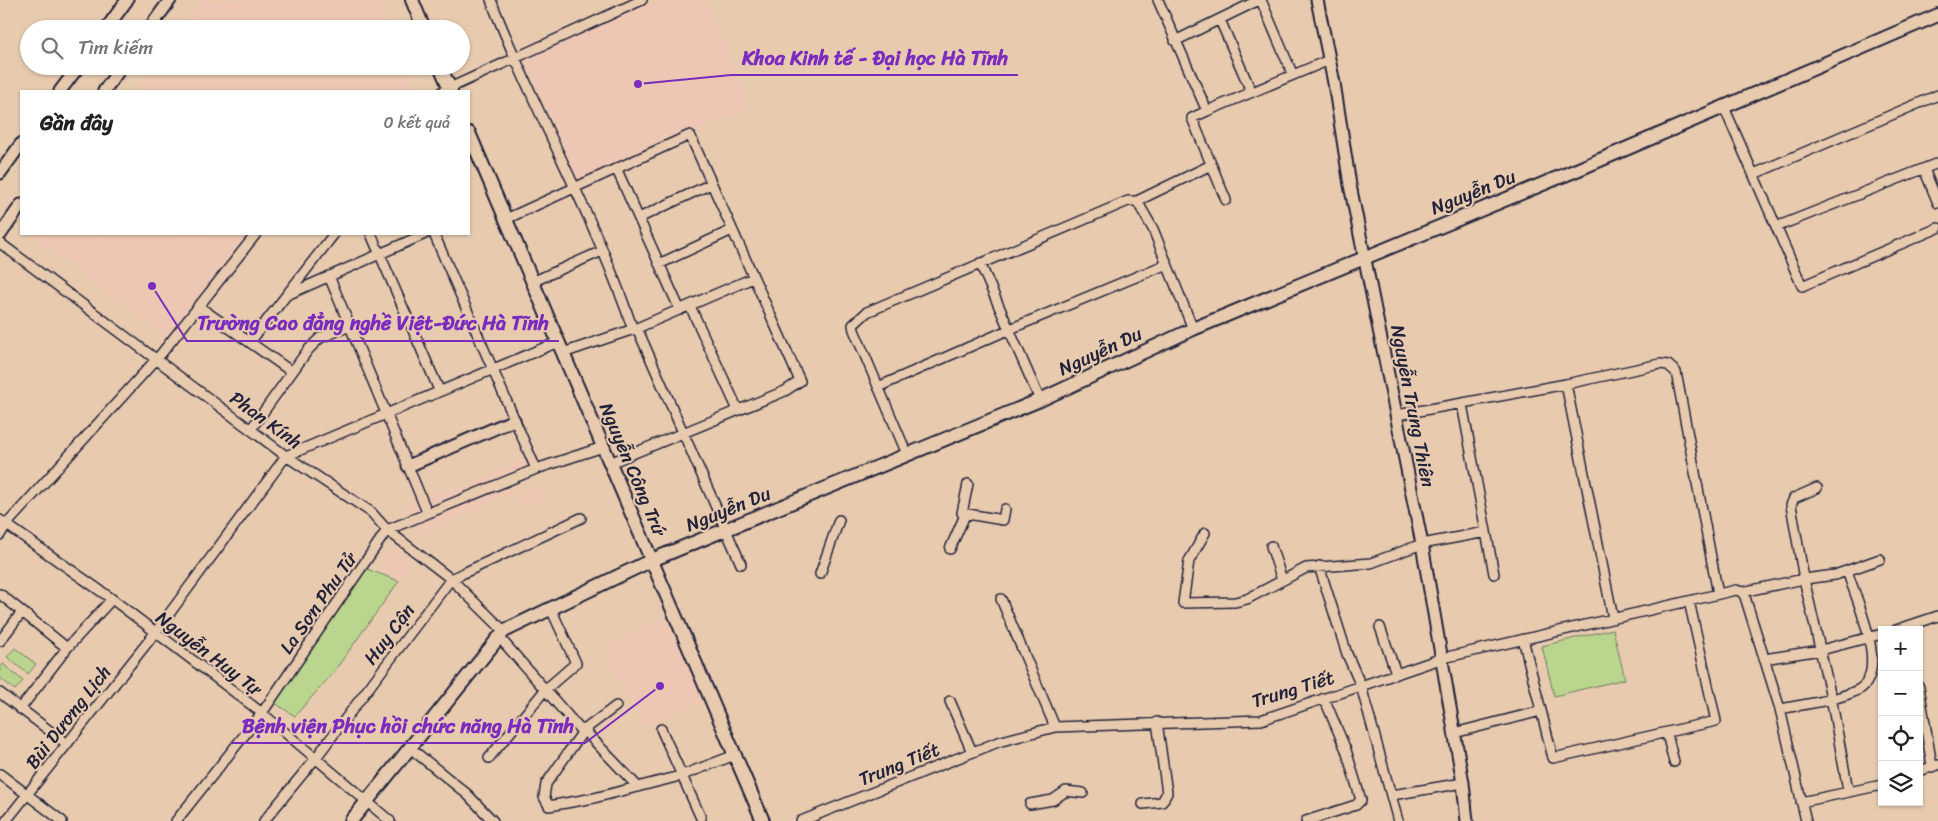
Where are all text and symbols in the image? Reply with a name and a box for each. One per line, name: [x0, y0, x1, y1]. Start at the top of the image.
search box: [20, 20, 470, 75]
text: Tìm kiếm: [78, 31, 153, 64]
icon: search: [38, 34, 66, 62]
callout: Khoa Kinh tế - Đại học Hà Tĩnh: [731, 40, 1018, 75]
text: Khoa Kinh tế - Đại học Hà Tĩnh: [741, 41, 1009, 76]
text: Gần đây: [40, 104, 113, 142]
text: 0 kết quả: [383, 108, 450, 137]
street label: Nguyễn Du: [1425, 160, 1521, 224]
callout: Trường Cao đẳng nghề Việt-Đức Hà Tĩnh: [187, 306, 559, 341]
text: Trường Cao đẳng nghề Việt-Đức Hà Tĩnh: [197, 306, 549, 341]
street label: Nguyễn Du: [1053, 317, 1147, 385]
street label: Nguyễn Trung Thiên: [1381, 322, 1445, 490]
street label: Phan Kính: [223, 382, 309, 458]
street label: Nguyễn Công Trứ: [590, 397, 676, 542]
street label: Nguyễn Du: [680, 477, 776, 541]
street label: La Sơn Phu Tử: [271, 544, 366, 661]
street label: Huy Cận: [355, 596, 423, 672]
street label: Nguyễn Huy Tự: [149, 602, 270, 705]
map controls: [1878, 626, 1923, 806]
button: +: [1878, 626, 1923, 671]
street label: Bùi Dương Lịch: [17, 658, 120, 776]
street label: Trung Tiết: [1248, 661, 1338, 717]
button: −: [1878, 671, 1923, 716]
callout: Bệnh viện Phục hồi chức năng Hà Tĩnh: [232, 708, 585, 743]
text: Bệnh viện Phục hồi chức năng Hà Tĩnh: [242, 709, 575, 744]
button: locate: [1878, 716, 1923, 761]
street label: Trung Tiết: [853, 733, 945, 795]
button: layers: [1878, 761, 1923, 806]

